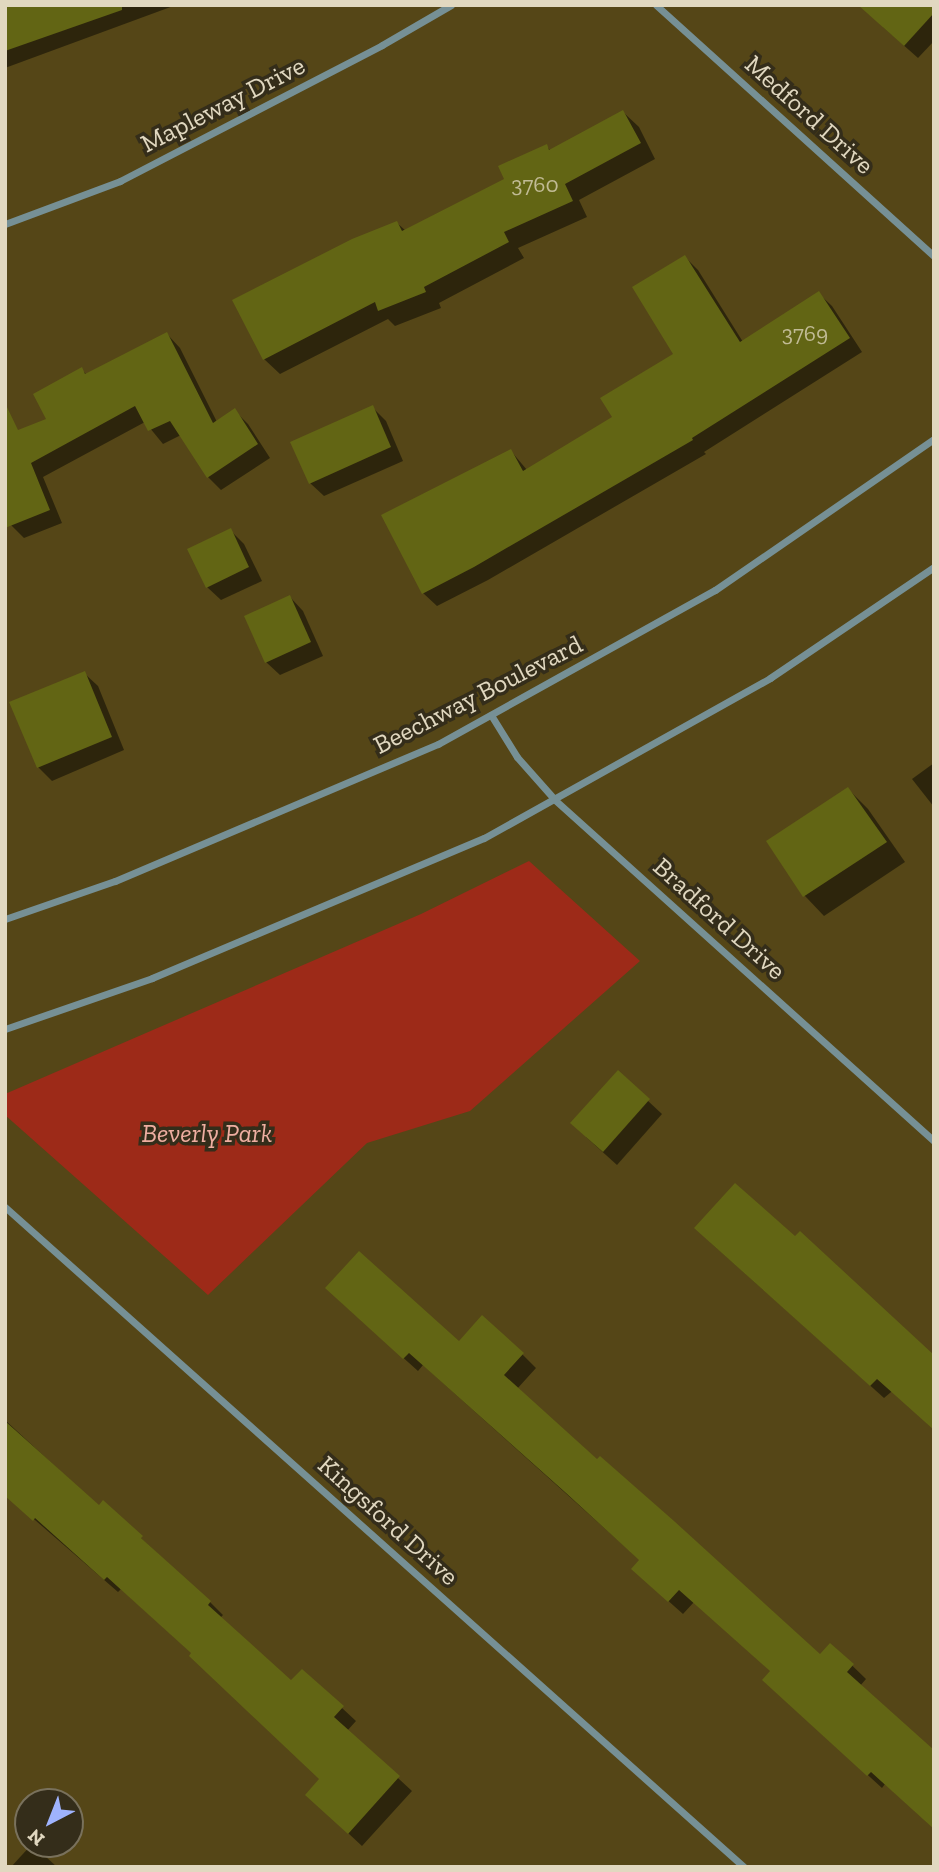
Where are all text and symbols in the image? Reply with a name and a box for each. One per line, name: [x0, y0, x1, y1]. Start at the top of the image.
street label: Medford Drive: [738, 49, 880, 181]
street label: Mapleway Drive: [135, 50, 311, 160]
house number: 3760: [511, 170, 559, 198]
house number: 3769: [782, 319, 828, 347]
street label: Beechway Boulevard: [368, 629, 588, 761]
street label: Bradford Drive: [646, 851, 792, 987]
park label: Beverly Park: [142, 1118, 272, 1150]
street label: Kingsford Drive: [311, 1450, 465, 1592]
north arrow: [14, 1788, 84, 1858]
text: N: [23, 1824, 49, 1851]

